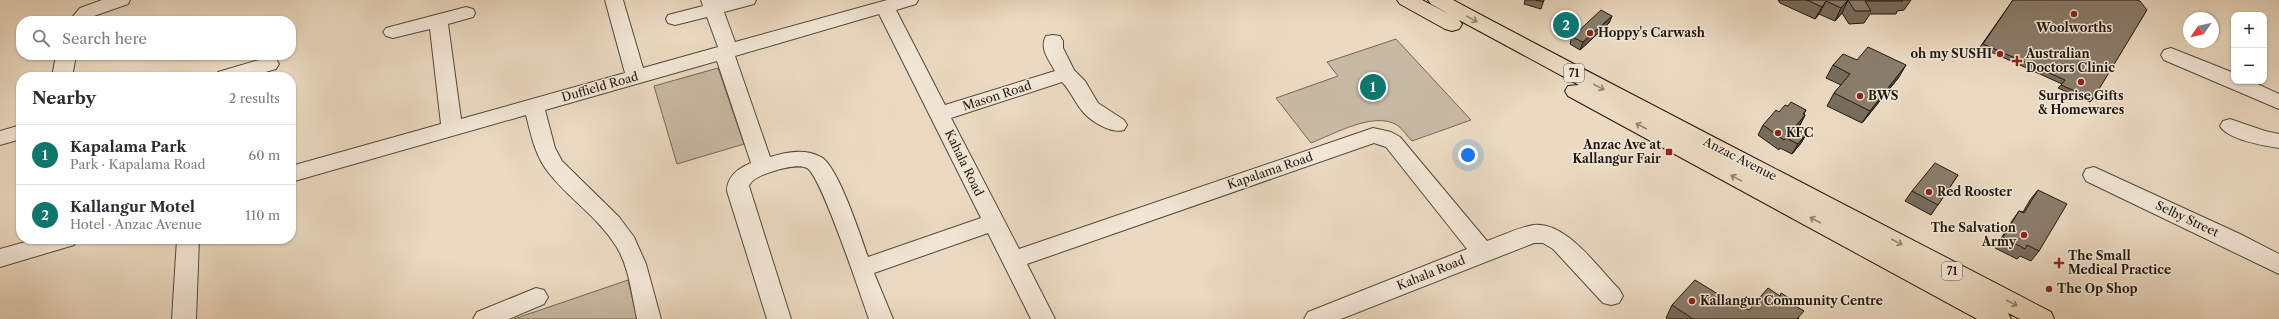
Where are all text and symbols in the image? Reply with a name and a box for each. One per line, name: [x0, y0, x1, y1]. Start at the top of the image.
marker: Woolworths: [2069, 9, 2079, 19]
pin: 2: [1553, 10, 1579, 40]
north arrow: [2183, 12, 2219, 48]
map controls: [2231, 12, 2267, 84]
button: +: [2231, 12, 2267, 48]
search box: [16, 16, 296, 60]
one-way arrow: [1465, 16, 1477, 24]
place label: Woolworths: [2035, 20, 2112, 35]
place label: Hoppy's Carwash: [1598, 25, 1706, 40]
icon: search: [30, 27, 52, 49]
marker: Hoppy's Carwash: [1585, 28, 1595, 38]
text: Search here: [62, 29, 147, 48]
place label: oh my SUSHI: [1910, 46, 1992, 61]
place label: Australian Doctors Clinic: [2025, 46, 2115, 75]
button: −: [2231, 48, 2267, 84]
marker: oh my SUSHI: [1995, 49, 2005, 59]
marker: Australian Doctors Clinic: [2011, 55, 2023, 67]
road number: 71: [1564, 64, 1584, 82]
street label: Duffield Road: [560, 68, 641, 105]
pin: 1: [1360, 72, 1386, 102]
street label: Mason Road: [961, 77, 1034, 114]
marker: Surprise Gifts & Homewares: [2076, 77, 2086, 87]
one-way arrow: [1593, 83, 1605, 91]
text: Nearby: [32, 88, 96, 108]
place label: BWS: [1868, 88, 1899, 103]
place label: Surprise Gifts & Homewares: [2038, 88, 2125, 117]
text: 2 results: [229, 90, 280, 106]
marker: BWS: [1855, 91, 1865, 101]
one-way arrow: [1635, 122, 1647, 130]
place label: KFC: [1786, 125, 1813, 140]
street label: Kahala Road: [942, 127, 987, 199]
marker: KFC: [1773, 128, 1783, 138]
street label: Anzac Avenue: [1700, 133, 1780, 184]
text: Kapalama Park: [70, 137, 186, 156]
place label: Anzac Ave at Kallangur Fair: [1572, 137, 1661, 166]
your location: [1458, 145, 1478, 165]
text: 1: [42, 147, 48, 163]
text: 60 m: [249, 147, 280, 163]
marker: Anzac Ave at Kallangur Fair: [1664, 147, 1674, 157]
street label: Kapalama Road: [1225, 149, 1315, 192]
text: Park · Kapalama Road: [70, 156, 206, 172]
one-way arrow: [1731, 173, 1743, 181]
place label: Red Rooster: [1937, 184, 2012, 199]
marker: Red Rooster: [1924, 187, 1934, 197]
text: Kallangur Motel: [70, 197, 195, 216]
street label: Selby Street: [2153, 197, 2222, 240]
text: 2: [41, 207, 49, 223]
text: 110 m: [245, 207, 280, 223]
text: Hotel · Anzac Avenue: [70, 216, 202, 232]
one-way arrow: [1810, 216, 1822, 224]
place label: The Salvation Army: [1931, 220, 2017, 249]
marker: The Salvation Army: [2019, 230, 2029, 240]
one-way arrow: [1890, 239, 1902, 246]
place label: The Small Medical Practice: [2068, 248, 2171, 277]
street label: Kahala Road: [1395, 252, 1468, 293]
marker: The Small Medical Practice: [2053, 257, 2065, 269]
road number: 71: [1942, 262, 1962, 280]
place label: The Op Shop: [2057, 281, 2138, 296]
marker: The Op Shop: [2044, 284, 2054, 294]
place label: Kallangur Community Centre: [1700, 293, 1883, 308]
marker: Kallangur Community Centre: [1687, 296, 1697, 306]
one-way arrow: [2005, 299, 2017, 307]

